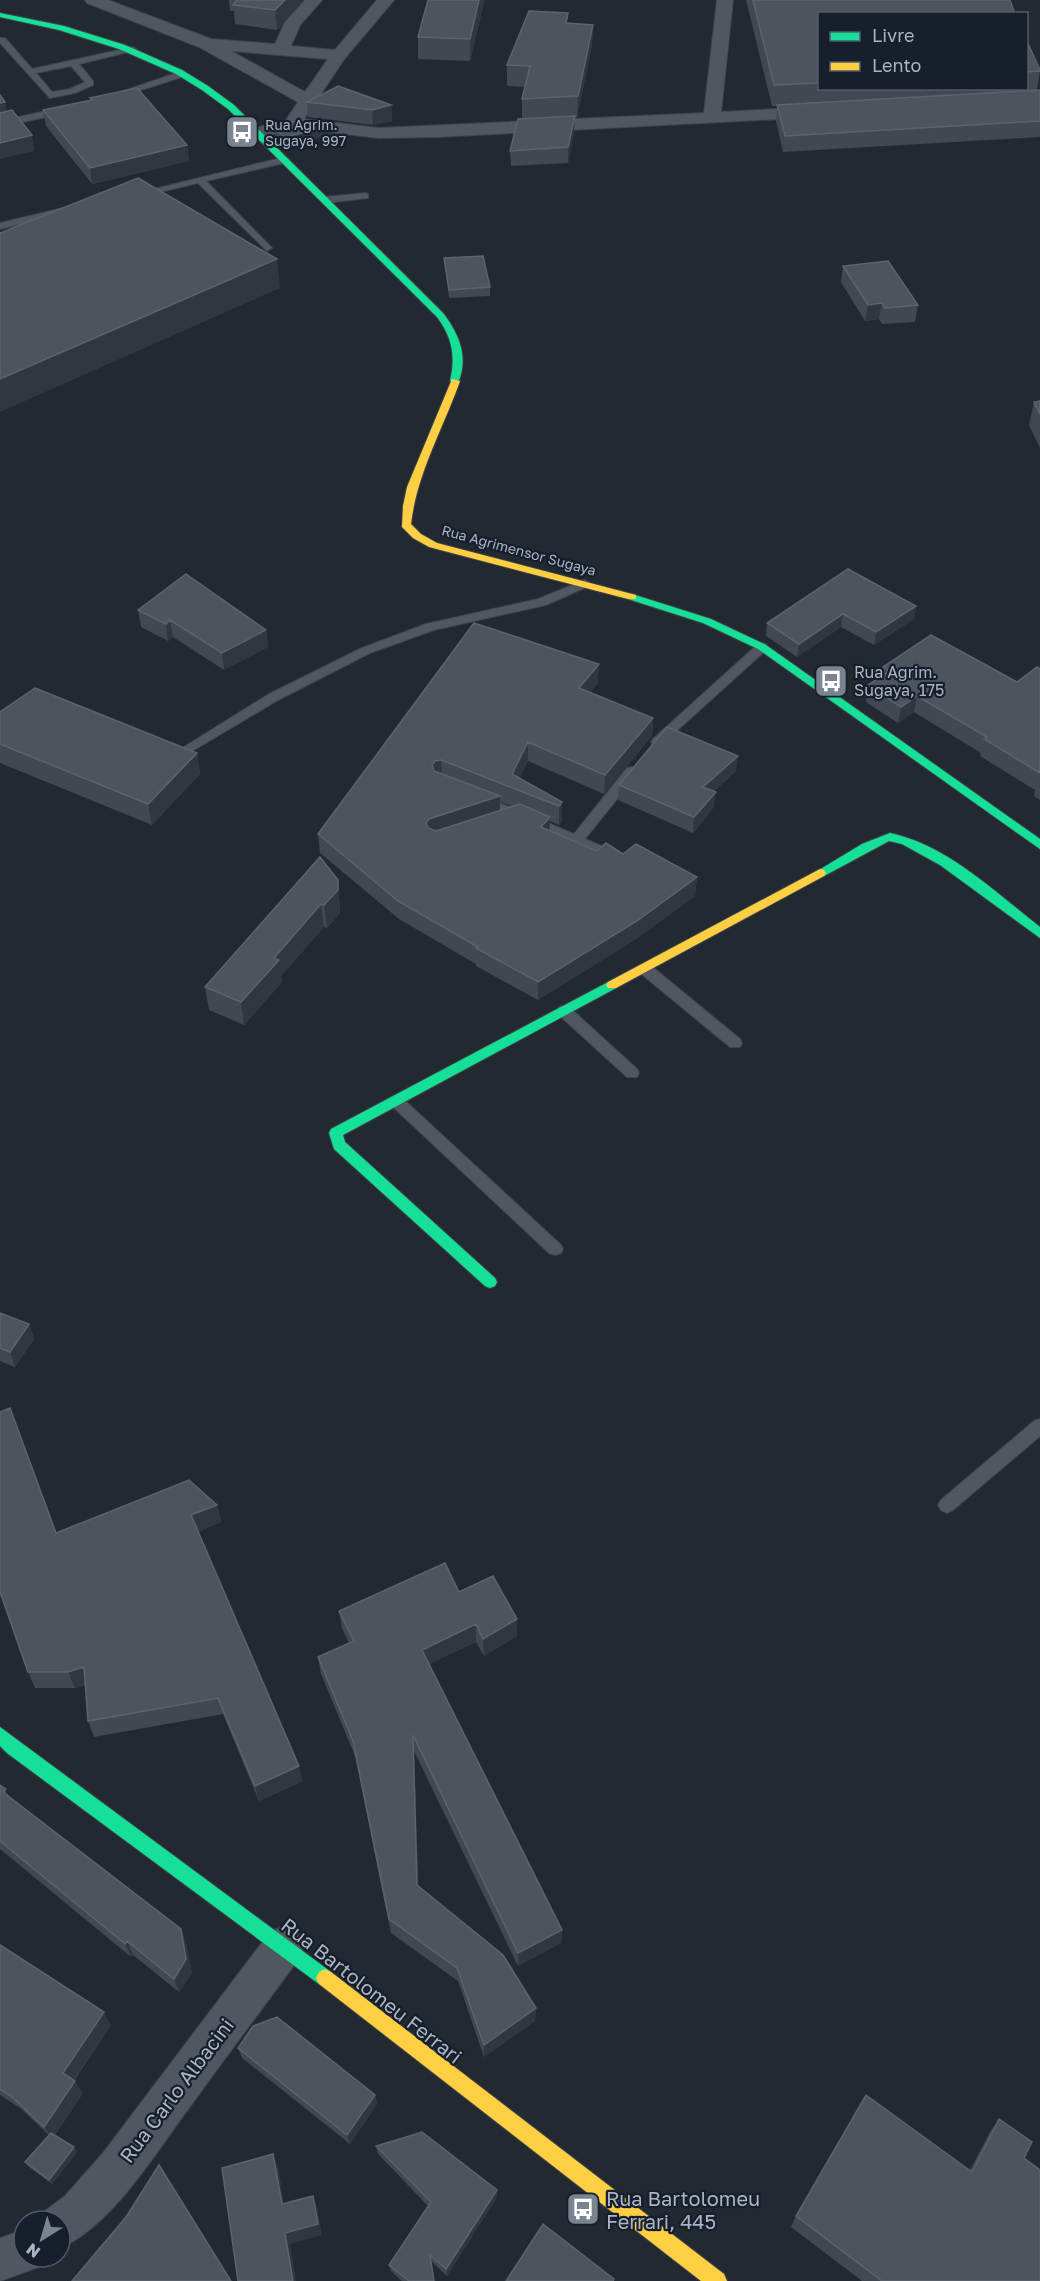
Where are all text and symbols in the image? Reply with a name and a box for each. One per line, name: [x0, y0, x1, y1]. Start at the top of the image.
legend: [818, 12, 1028, 90]
text: Livre: [872, 24, 914, 46]
text: Lento: [872, 54, 921, 76]
bus stop icon: Rua Agrim. Sugaya, 997: [224, 114, 260, 150]
place label: Rua Agrim. Sugaya, 997: [265, 116, 346, 149]
street label: Rua Agrimensor Sugaya: [440, 521, 598, 579]
place label: Rua Agrim. Sugaya, 175: [854, 662, 944, 700]
bus stop icon: Rua Agrim. Sugaya, 175: [813, 663, 849, 699]
street label: Rua Bartolomeu Ferrari: [277, 1912, 467, 2068]
street label: Rua Carlo Albacini: [114, 2013, 238, 2167]
place label: Rua Bartolomeu Ferrari, 445: [606, 2186, 760, 2233]
bus stop icon: Rua Bartolomeu Ferrari, 445: [565, 2191, 601, 2227]
north arrow: [12, 2209, 72, 2269]
text: N: [22, 2239, 44, 2263]

